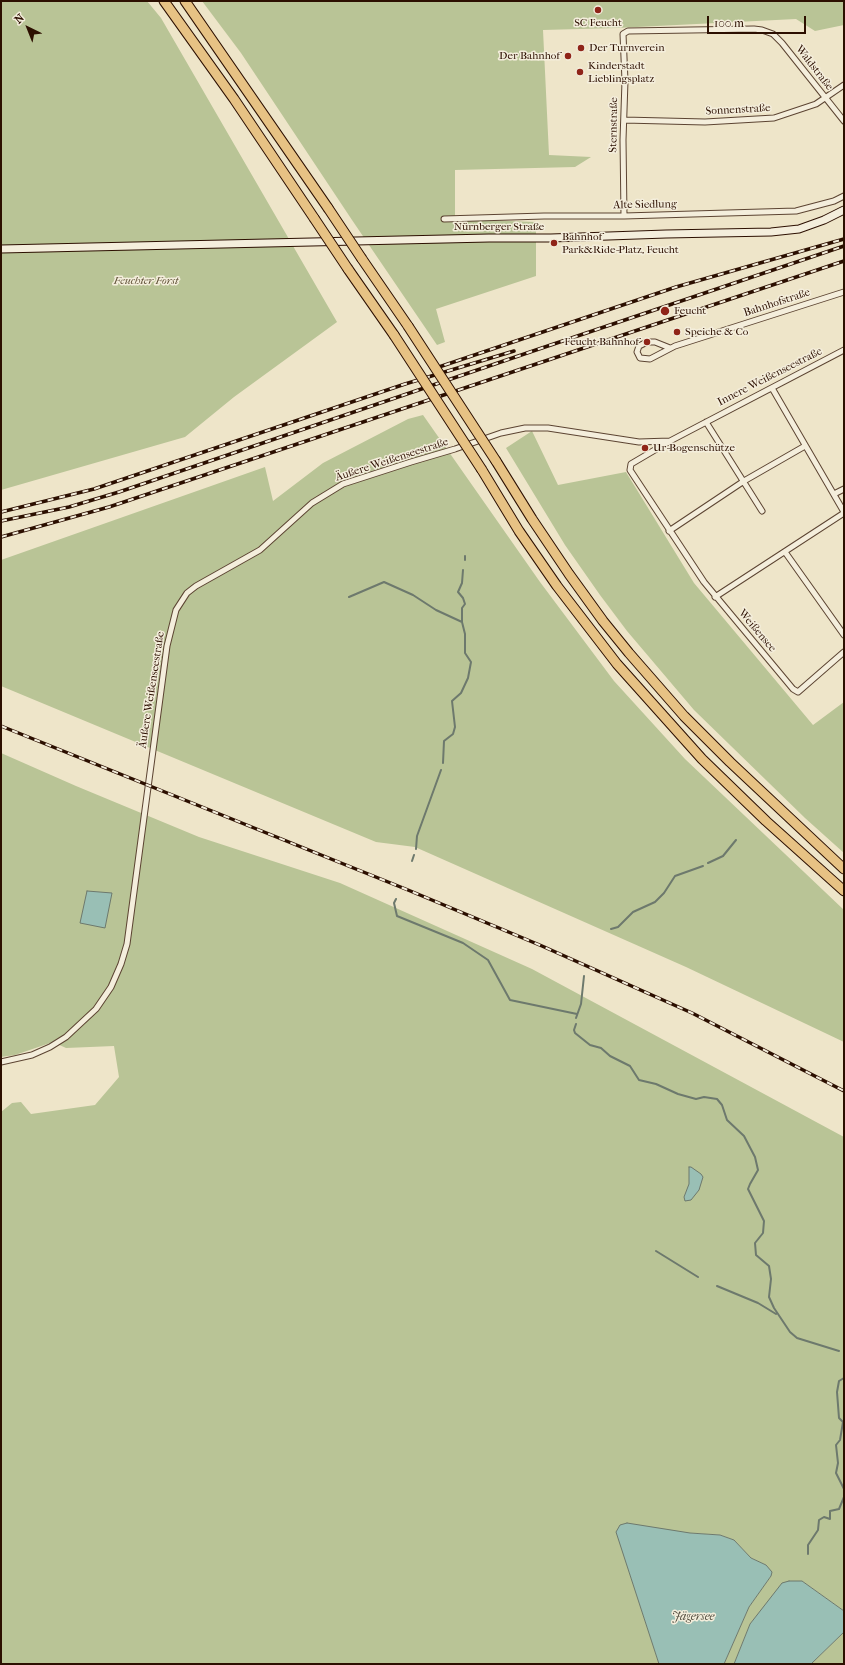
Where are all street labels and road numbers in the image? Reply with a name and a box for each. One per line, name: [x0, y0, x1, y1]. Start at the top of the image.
street label: Waldstraße: [792, 43, 836, 93]
street label: Sternstraße: [607, 97, 621, 153]
street label: Sonnenstraße: [705, 102, 771, 118]
street label: Alte Siedlung: [613, 198, 677, 212]
street label: Nürnberger Straße: [454, 220, 544, 234]
street label: Bahnhofstraße: [742, 286, 812, 320]
street label: Innere Weißenseestraße: [715, 345, 825, 409]
street label: Äußere Weißenseestraße: [334, 436, 450, 484]
street label: Weißensee: [735, 607, 779, 655]
street label: Äußere Weißenseestraße: [136, 631, 168, 749]

